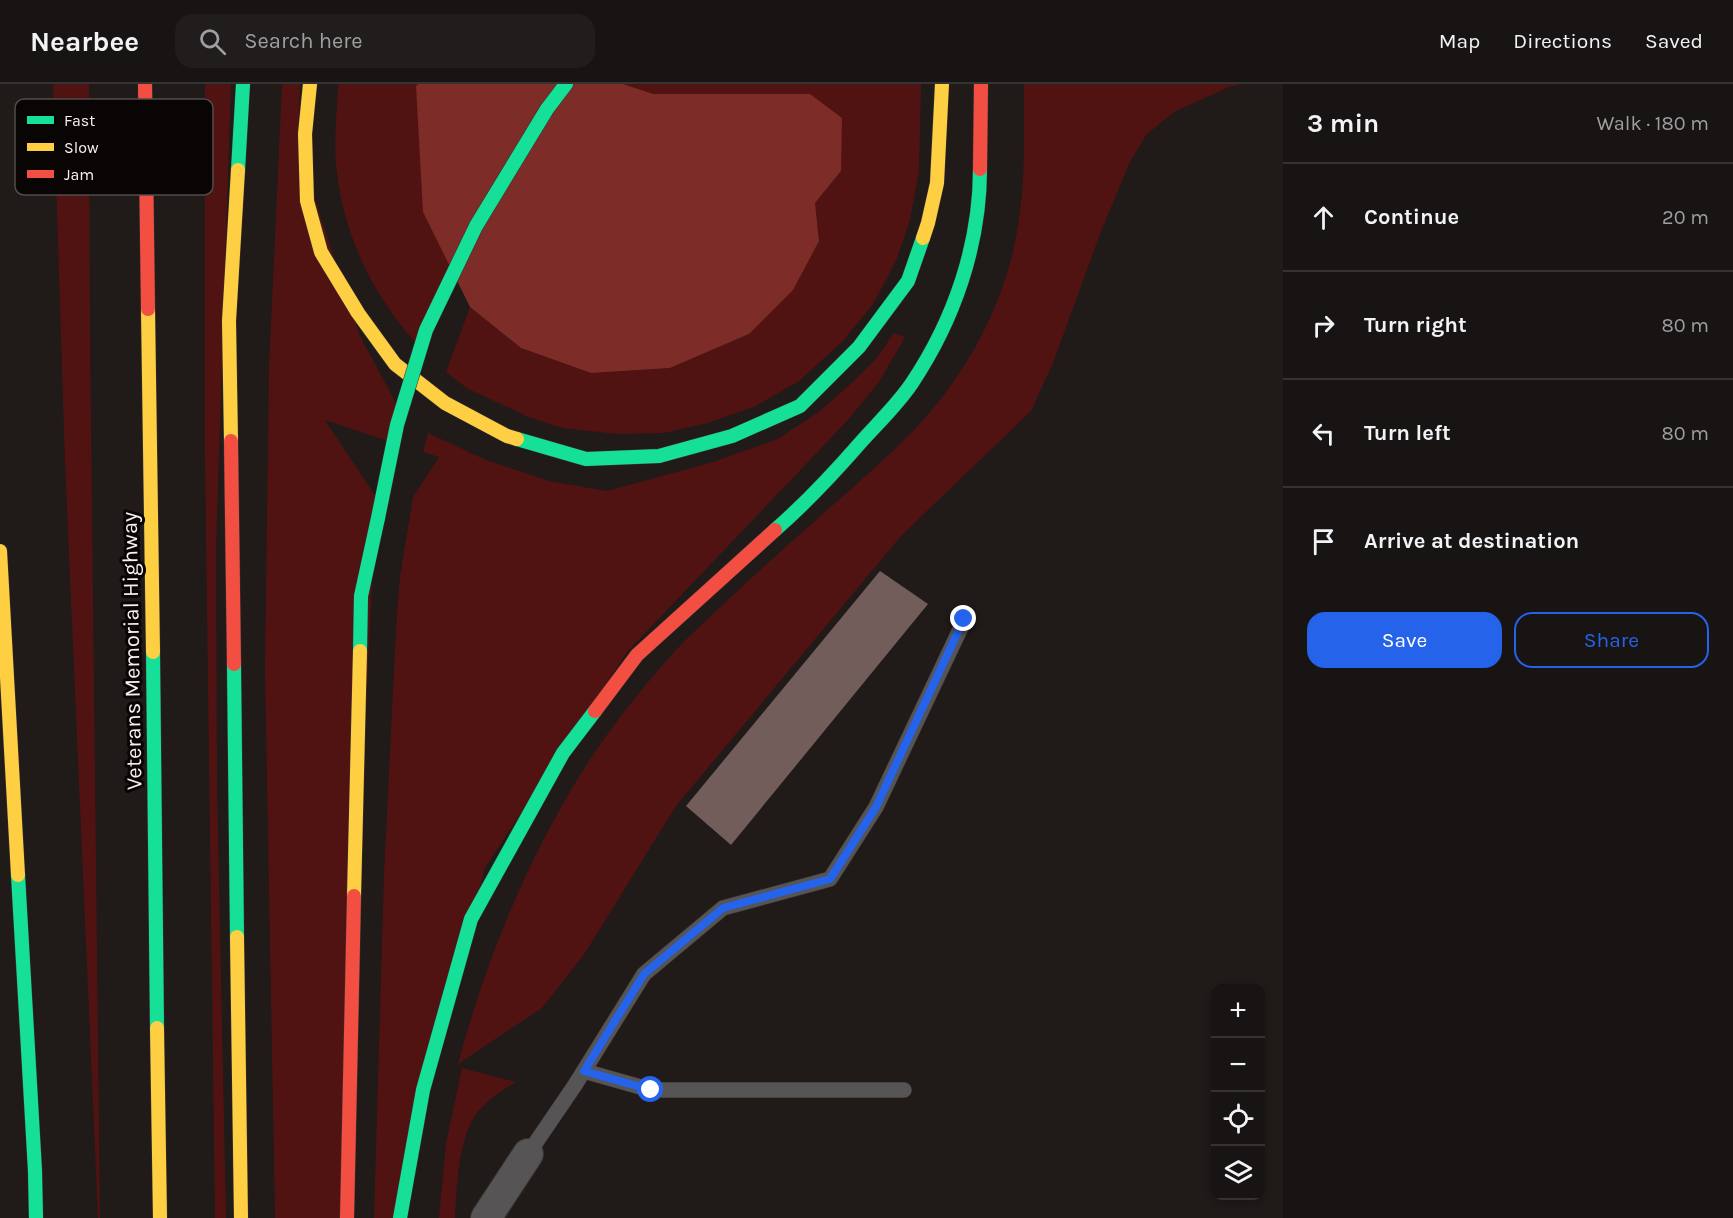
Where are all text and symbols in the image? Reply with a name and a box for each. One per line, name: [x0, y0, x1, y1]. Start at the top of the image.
search box: [175, 14, 595, 68]
text: Nearbee: [30, 25, 139, 58]
icon: search: [196, 25, 229, 58]
text: Search here: [244, 28, 363, 54]
text: Map: [1439, 29, 1480, 53]
text: Directions: [1513, 29, 1612, 53]
text: Saved: [1645, 29, 1703, 53]
legend: [15, 99, 213, 195]
text: 3 min: [1307, 108, 1379, 139]
text: Fast: [64, 111, 95, 130]
text: Walk · 180 m: [1597, 112, 1709, 135]
text: Slow: [64, 138, 99, 157]
text: Jam: [64, 165, 94, 184]
icon: ahead: [1307, 201, 1340, 234]
text: Continue: [1364, 204, 1459, 230]
text: 20 m: [1662, 206, 1709, 229]
icon: right: [1307, 309, 1340, 342]
text: Turn right: [1364, 312, 1467, 338]
text: 80 m: [1661, 314, 1709, 337]
icon: left: [1307, 417, 1340, 450]
text: Turn left: [1364, 420, 1451, 446]
text: 80 m: [1661, 422, 1709, 445]
street label: Veterans Memorial Highway: [117, 512, 147, 790]
icon: arrive: [1307, 525, 1340, 558]
text: Arrive at destination: [1364, 528, 1579, 554]
route end: [950, 605, 976, 631]
button: Save: [1307, 612, 1502, 668]
button: Share: [1514, 612, 1709, 668]
map controls: [1211, 984, 1265, 1200]
button: +: [1211, 984, 1265, 1038]
button: −: [1211, 1038, 1265, 1092]
route start: [637, 1076, 663, 1102]
button: locate: [1211, 1092, 1265, 1146]
button: layers: [1211, 1146, 1265, 1200]

